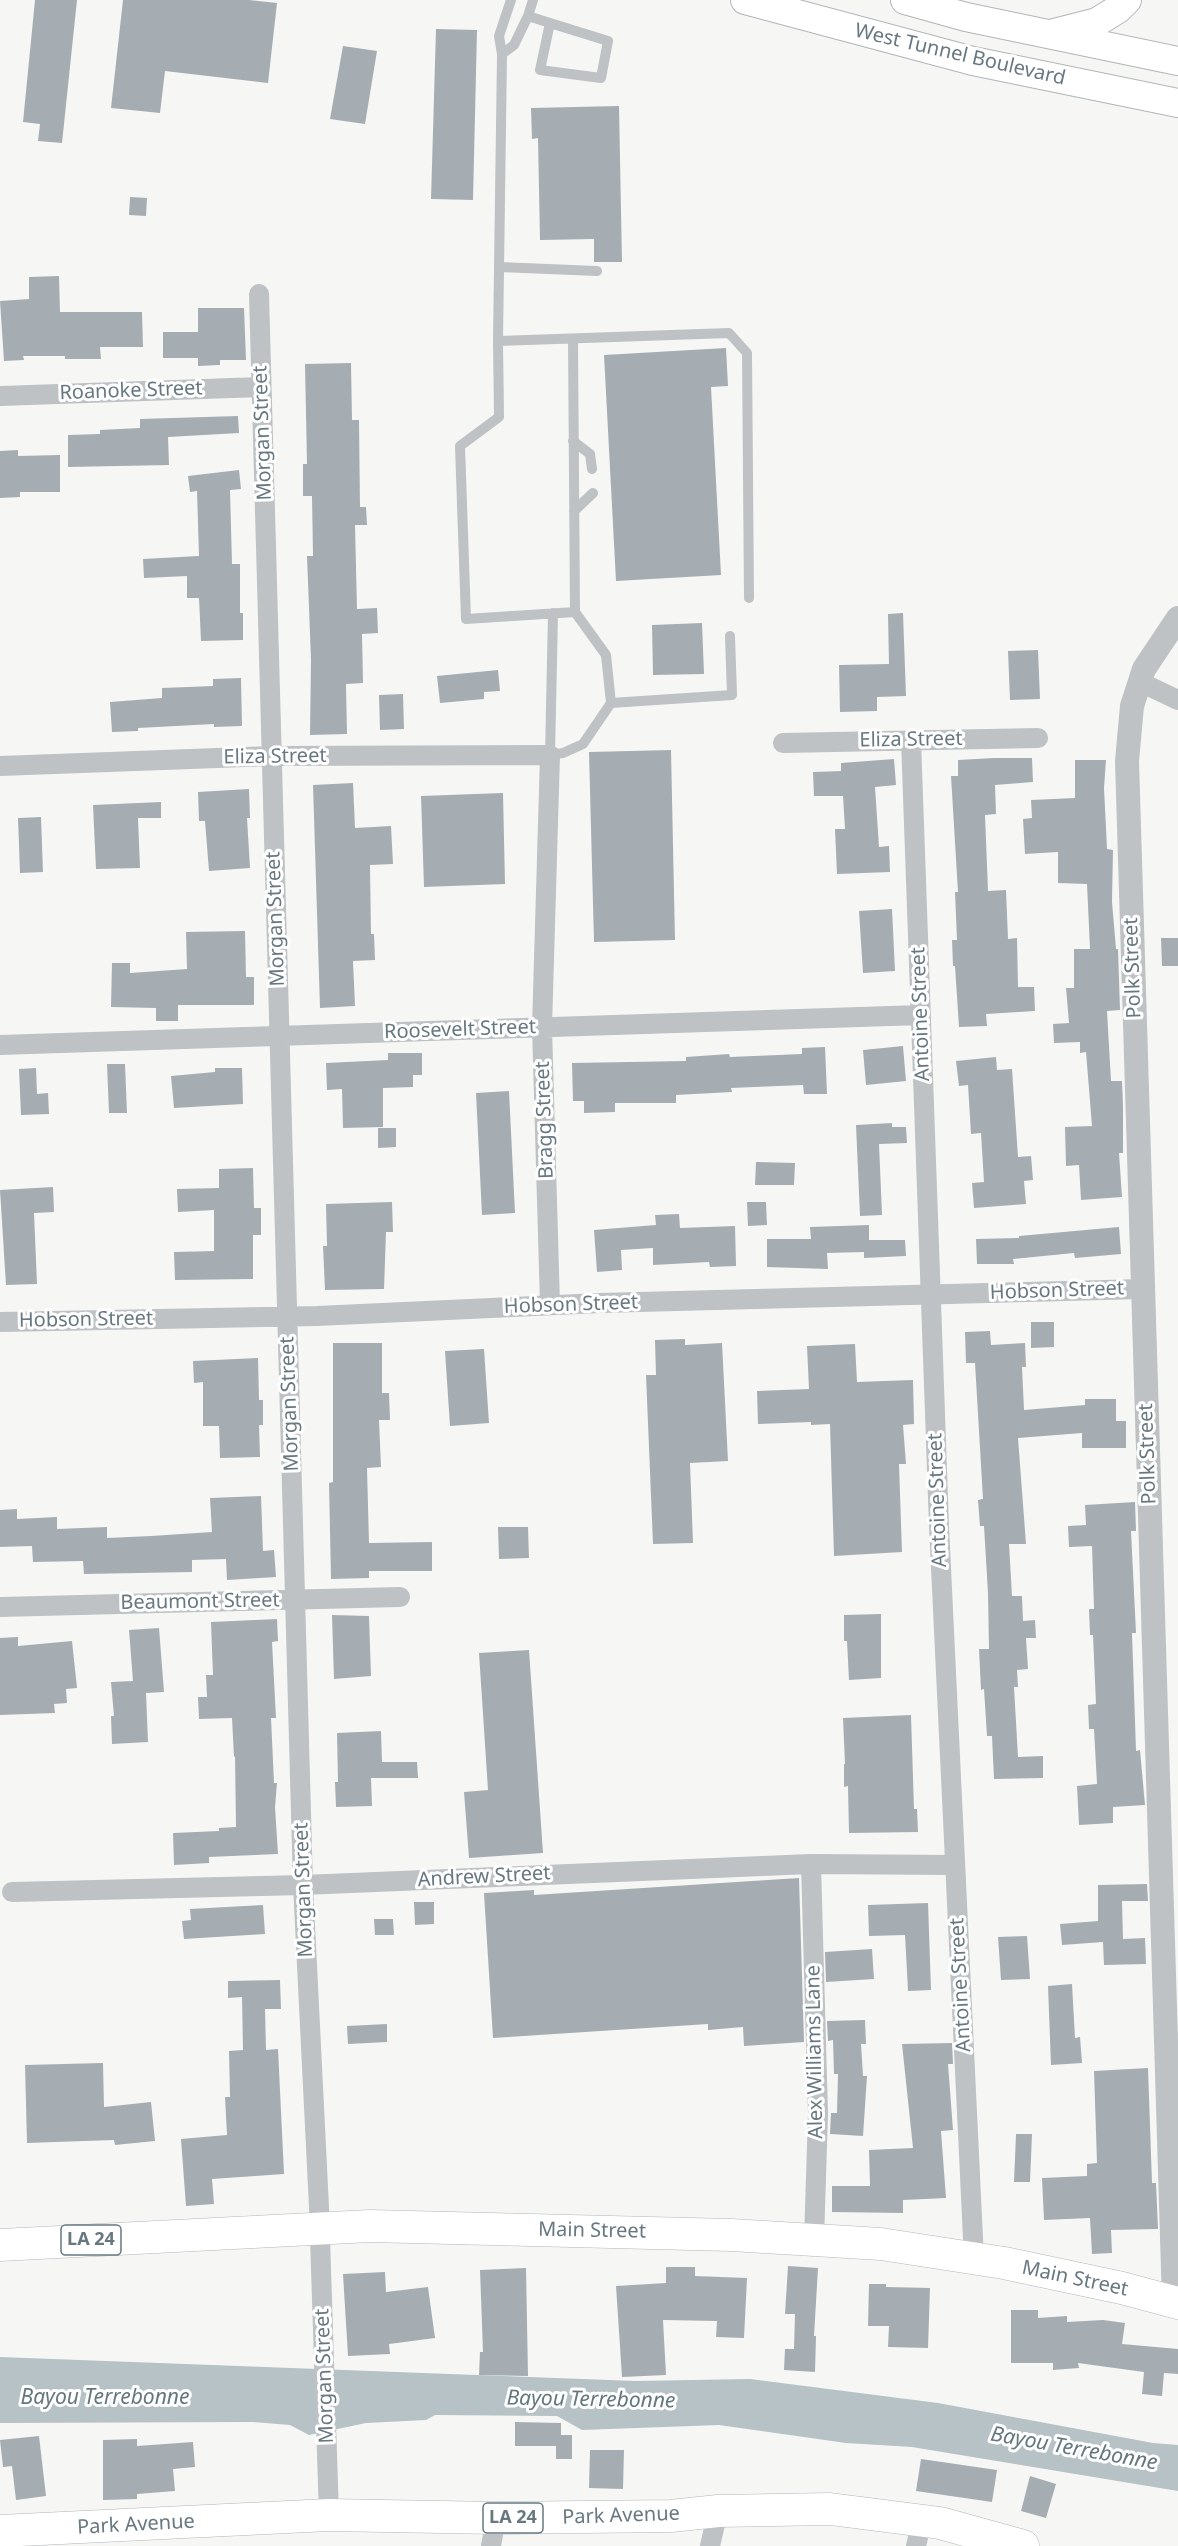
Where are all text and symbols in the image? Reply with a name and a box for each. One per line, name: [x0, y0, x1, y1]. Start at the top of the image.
street label: West Tunnel Boulevard: [852, 19, 1068, 91]
street label: Morgan Street: [249, 365, 277, 501]
street label: Roanoke Street: [59, 377, 203, 405]
street label: Eliza Street: [859, 727, 963, 753]
street label: Eliza Street: [223, 744, 327, 770]
street label: Morgan Street: [262, 851, 290, 987]
street label: Polk Street: [1119, 917, 1147, 1019]
street label: Antoine Street: [907, 946, 935, 1082]
street label: Roosevelt Street: [384, 1015, 536, 1045]
street label: Bragg Street: [531, 1061, 559, 1179]
street label: Hobson Street: [989, 1277, 1125, 1305]
street label: Hobson Street: [503, 1291, 639, 1319]
street label: Hobson Street: [19, 1307, 153, 1333]
street label: Morgan Street: [276, 1336, 304, 1472]
street label: Polk Street: [1134, 1403, 1162, 1505]
street label: Antoine Street: [924, 1432, 952, 1568]
street label: Beaumont Street: [120, 1589, 280, 1615]
street label: Morgan Street: [290, 1822, 318, 1958]
street label: Andrew Street: [417, 1862, 551, 1892]
street label: Antoine Street: [946, 1917, 976, 2053]
street label: Alex Williams Lane: [801, 1965, 829, 2139]
street label: Main Street: [538, 2218, 646, 2244]
road number: LA 24: [61, 2225, 121, 2255]
street label: Main Street: [1020, 2256, 1130, 2302]
street label: Morgan Street: [311, 2308, 339, 2444]
water label: Bayou Terrebonne: [21, 2385, 189, 2411]
water label: Bayou Terrebonne: [506, 2386, 676, 2414]
water label: Bayou Terrebonne: [989, 2422, 1159, 2476]
street label: Park Avenue: [562, 2502, 680, 2530]
road number: LA 24: [483, 2503, 543, 2533]
street label: Park Avenue: [77, 2510, 195, 2540]

